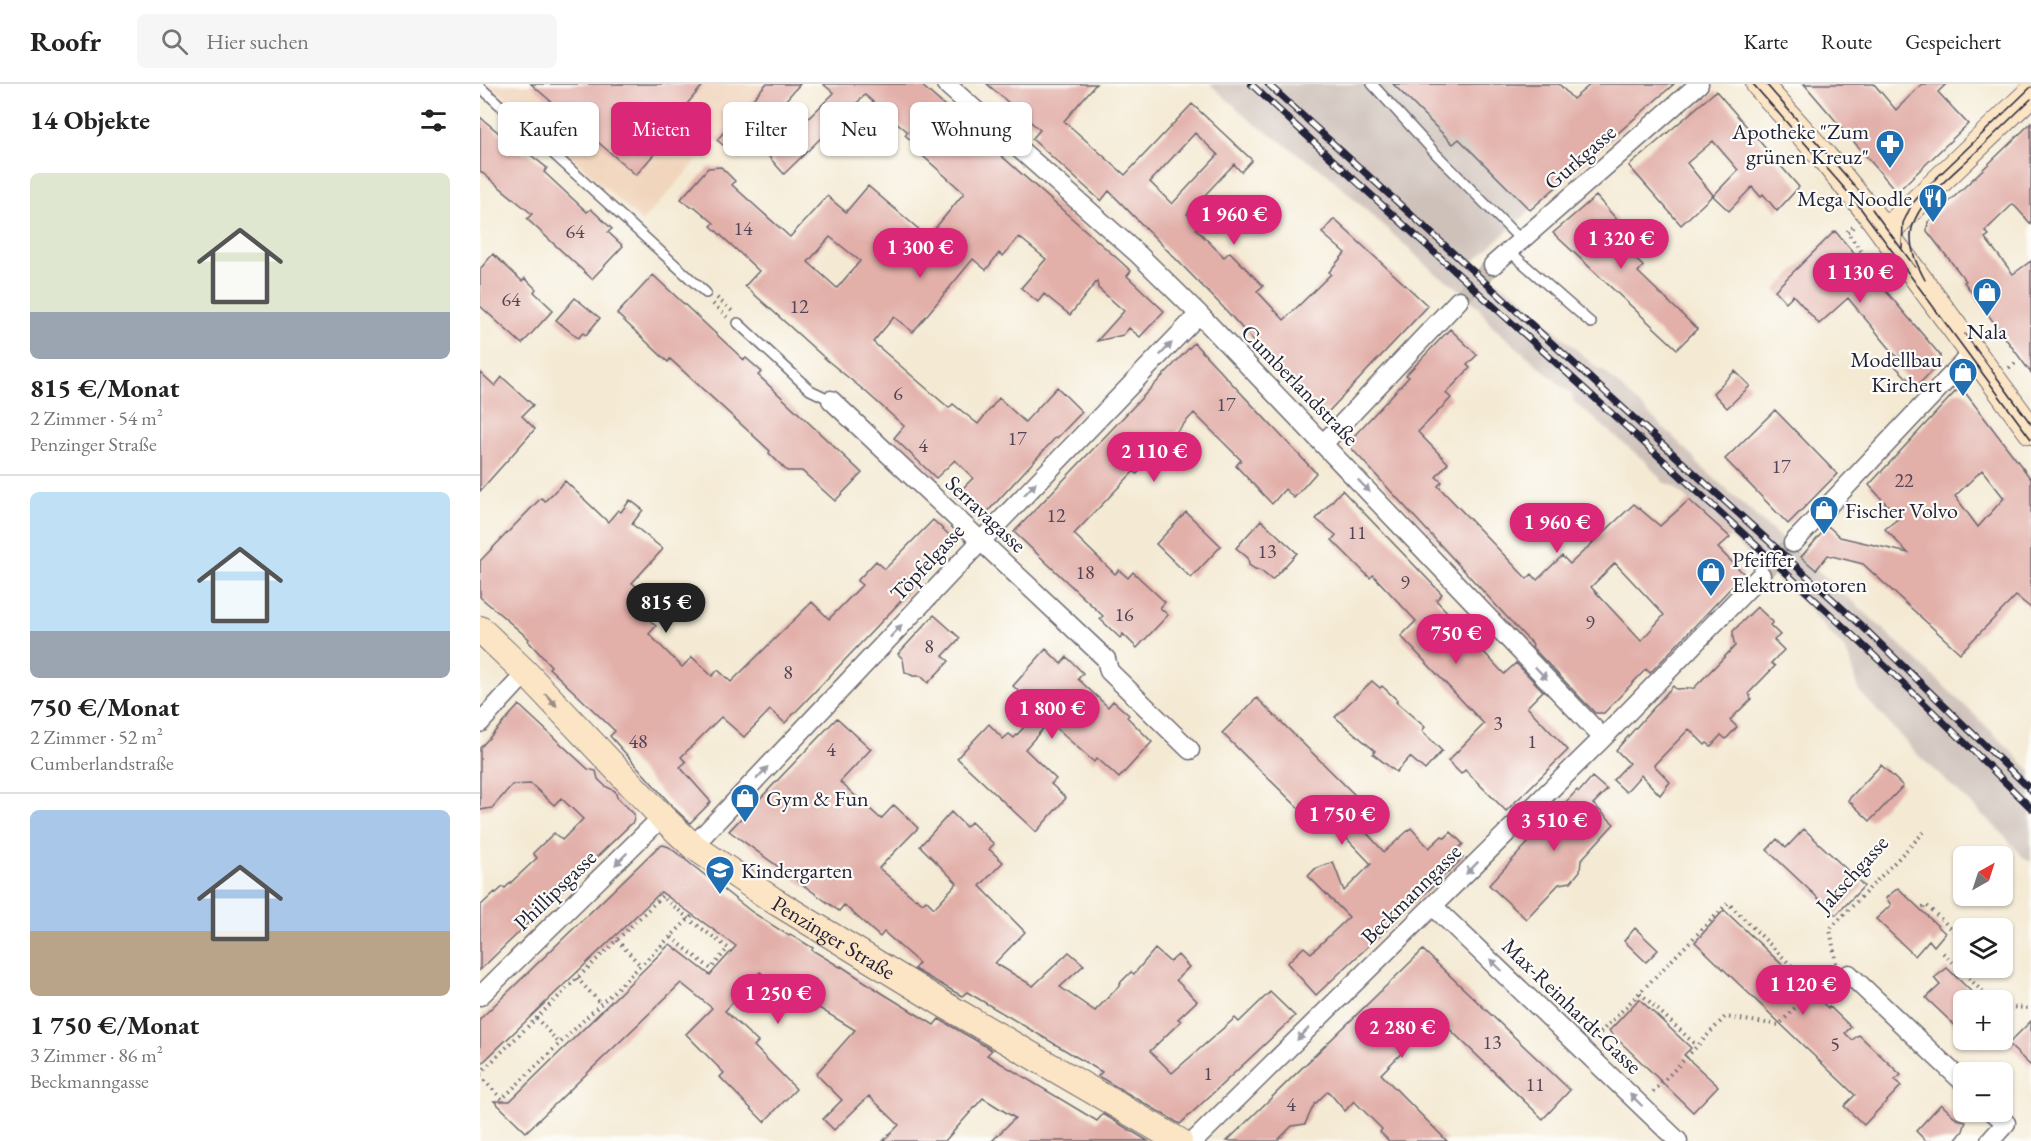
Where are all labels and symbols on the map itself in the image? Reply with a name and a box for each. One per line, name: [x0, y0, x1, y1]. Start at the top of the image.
street label: Gurkgasse: [1538, 117, 1622, 196]
place label: Apotheke "Zum grünen Kreuz": [1731, 117, 1869, 171]
pharmacy icon: Apotheke "Zum grünen Kreuz": [1874, 128, 1906, 170]
restaurant icon: Mega Noodle: [1917, 182, 1949, 224]
place label: Mega Noodle: [1797, 184, 1912, 213]
pin: 1 960 €: [1179, 195, 1289, 246]
house number: 14: [733, 215, 753, 241]
house number: 64: [565, 218, 585, 244]
pin: 1 320 €: [1566, 219, 1676, 270]
pin: 1 300 €: [865, 228, 975, 279]
pin: 1 130 €: [1805, 253, 1915, 304]
shop icon: Nala: [1971, 276, 2003, 318]
house number: 64: [501, 286, 521, 312]
house number: 12: [789, 293, 809, 319]
place label: Nala: [1967, 317, 2007, 346]
street label: Cumberlandstraße: [1235, 318, 1366, 452]
one-way arrow: [1158, 342, 1172, 356]
place label: Modellbau Kirchert: [1850, 345, 1942, 399]
shop icon: Modellbau Kirchert: [1947, 356, 1979, 398]
house number: 6: [893, 380, 903, 406]
house number: 17: [1216, 391, 1236, 417]
house number: 17: [1007, 425, 1027, 451]
house number: 4: [918, 432, 928, 458]
pin: 2 110 €: [1099, 432, 1209, 483]
house number: 17: [1771, 453, 1791, 479]
house number: 22: [1894, 467, 1914, 493]
street label: Serravagasse: [939, 469, 1033, 559]
one-way arrow: [1356, 479, 1370, 493]
one-way arrow: [1023, 483, 1037, 497]
shop icon: Fischer Volvo: [1808, 494, 1840, 536]
place label: Fischer Volvo: [1845, 496, 1958, 525]
house number: 12: [1046, 502, 1066, 528]
pin: 1 960 €: [1502, 503, 1612, 554]
street label: Töpfelgasse: [884, 517, 971, 607]
house number: 11: [1347, 519, 1367, 545]
house number: 13: [1257, 538, 1277, 564]
place label: Pfeiffer Elektromotoren: [1732, 545, 1867, 599]
shop icon: Pfeiffer Elektromotoren: [1695, 556, 1727, 598]
house number: 18: [1075, 559, 1095, 585]
house number: 9: [1400, 569, 1410, 595]
pin: 815 €: [624, 583, 708, 634]
house number: 16: [1114, 601, 1134, 627]
house number: 9: [1585, 609, 1595, 635]
pin: 750 €: [1414, 614, 1498, 665]
one-way arrow: [889, 623, 903, 638]
house number: 8: [924, 633, 934, 659]
house number: 8: [783, 659, 793, 685]
one-way arrow: [1534, 665, 1547, 680]
pin: 1 800 €: [997, 689, 1107, 740]
one-way arrow: [544, 692, 557, 707]
house number: 3: [1493, 710, 1503, 736]
house number: 48: [628, 728, 648, 754]
house number: 1: [1527, 728, 1537, 754]
house number: 4: [826, 736, 836, 762]
one-way arrow: [755, 766, 769, 780]
shop icon: Gym & Fun: [729, 782, 761, 824]
place label: Gym & Fun: [766, 784, 869, 813]
pin: 1 750 €: [1287, 795, 1397, 846]
pin: 3 510 €: [1499, 801, 1609, 852]
street label: Jakschgasse: [1808, 829, 1895, 921]
street label: Beckmanngasse: [1354, 837, 1468, 951]
street label: Phillipsgasse: [507, 843, 603, 937]
north arrow: [1953, 846, 2013, 906]
one-way arrow: [613, 852, 628, 866]
school or university icon: Kindergarten: [704, 854, 736, 896]
place label: Kindergarten: [741, 856, 853, 885]
one-way arrow: [1465, 860, 1479, 874]
street label: Penzinger Straße: [767, 888, 901, 986]
street label: Max-Reinhardt-Gasse: [1496, 932, 1649, 1081]
one-way arrow: [1489, 959, 1503, 973]
pin: 1 120 €: [1748, 965, 1858, 1016]
pin: 1 250 €: [723, 974, 833, 1025]
pin: 2 280 €: [1347, 1008, 1457, 1059]
one-way arrow: [1296, 1026, 1310, 1040]
house number: 13: [1482, 1029, 1502, 1055]
house number: 5: [1830, 1031, 1840, 1057]
house number: 1: [1203, 1060, 1213, 1086]
house number: 11: [1525, 1071, 1545, 1097]
house number: 4: [1286, 1091, 1296, 1117]
one-way arrow: [1630, 1094, 1644, 1108]

